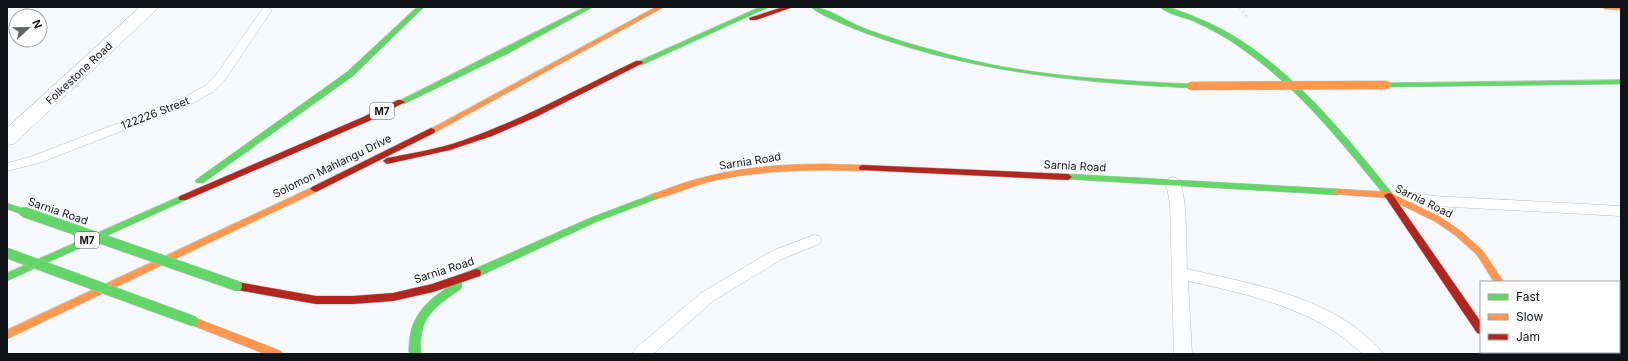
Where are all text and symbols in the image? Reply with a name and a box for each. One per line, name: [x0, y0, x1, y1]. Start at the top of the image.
north arrow: [8, 8, 48, 48]
text: N: [29, 18, 45, 31]
street label: Folkestone Road: [43, 39, 115, 107]
street label: 122226 Street: [119, 93, 192, 132]
road number: M7: [370, 103, 394, 119]
street label: Solomon Mahlangu Drive: [270, 131, 394, 201]
street label: Sarnia Road: [718, 149, 782, 173]
street label: Sarnia Road: [1043, 157, 1107, 175]
street label: Sarnia Road: [1393, 181, 1455, 221]
street label: Sarnia Road: [26, 194, 90, 228]
road number: M7: [75, 232, 99, 248]
street label: Sarnia Road: [412, 254, 476, 286]
legend: [1480, 281, 1620, 353]
text: Fast: [1516, 289, 1540, 304]
text: Slow: [1516, 309, 1544, 324]
text: Jam: [1516, 329, 1540, 344]

